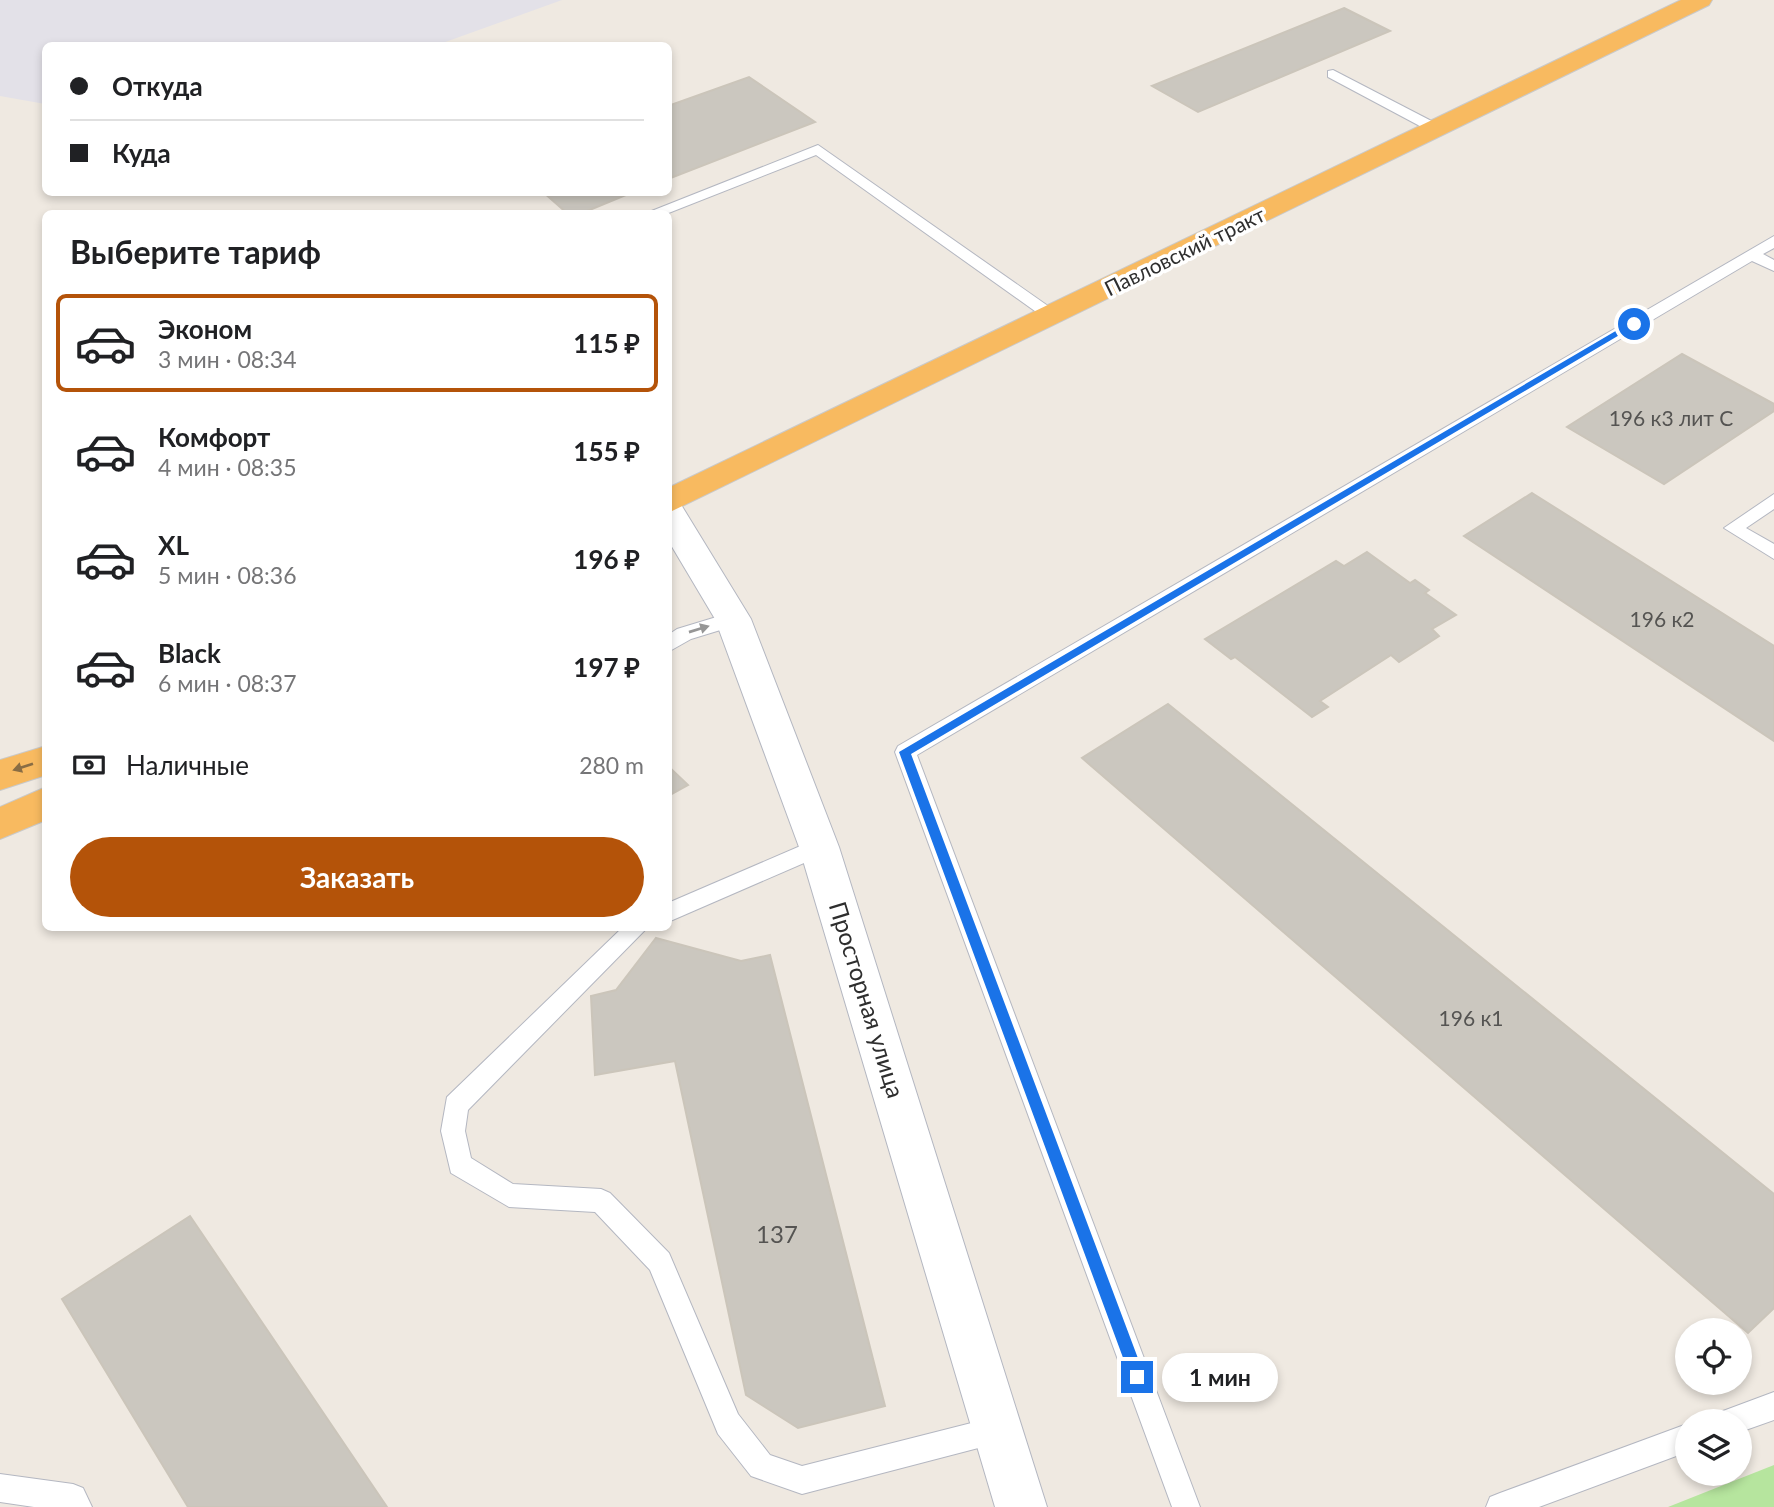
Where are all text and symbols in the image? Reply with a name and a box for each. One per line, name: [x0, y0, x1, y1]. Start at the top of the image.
text: Откуда: [112, 70, 203, 102]
text: Куда: [112, 137, 171, 169]
street label: Павловский тракт: [1100, 201, 1269, 300]
text: Выберите тариф: [70, 232, 321, 271]
route start: [1618, 308, 1650, 340]
icon: car: [74, 312, 137, 375]
text: Эконом: [158, 313, 252, 345]
text: 115 ₽: [573, 327, 640, 359]
text: 3 мин · 08:34: [158, 345, 297, 373]
house number: 196 к3 лит С: [1609, 405, 1733, 430]
icon: car: [74, 420, 137, 483]
text: Комфорт: [158, 421, 270, 453]
text: 155 ₽: [573, 435, 640, 467]
text: 4 мин · 08:35: [158, 453, 297, 481]
icon: car: [74, 528, 137, 591]
text: XL: [158, 529, 189, 561]
text: 196 ₽: [573, 543, 640, 575]
text: 5 мин · 08:36: [158, 561, 297, 589]
house number: 196 к2: [1630, 606, 1694, 631]
one-way arrow: [689, 623, 710, 634]
icon: car: [74, 636, 137, 699]
text: Black: [158, 637, 221, 669]
text: 197 ₽: [573, 651, 640, 683]
text: 6 мин · 08:37: [158, 669, 297, 697]
icon: cash: [70, 746, 108, 784]
text: Наличные: [126, 749, 249, 781]
text: 280 m: [579, 751, 644, 779]
one-way arrow: [12, 762, 33, 773]
button: Заказать: [70, 837, 644, 917]
street label: Просторная улица: [824, 898, 911, 1101]
house number: 196 к1: [1439, 1005, 1503, 1030]
house number: 137: [756, 1219, 798, 1248]
map controls: [1675, 1318, 1752, 1486]
button: locate: [1675, 1318, 1752, 1395]
callout: 1 мин: [1162, 1352, 1277, 1402]
route end: [1121, 1361, 1153, 1393]
text: 1 мин: [1189, 1363, 1251, 1391]
button: layers: [1675, 1409, 1752, 1486]

